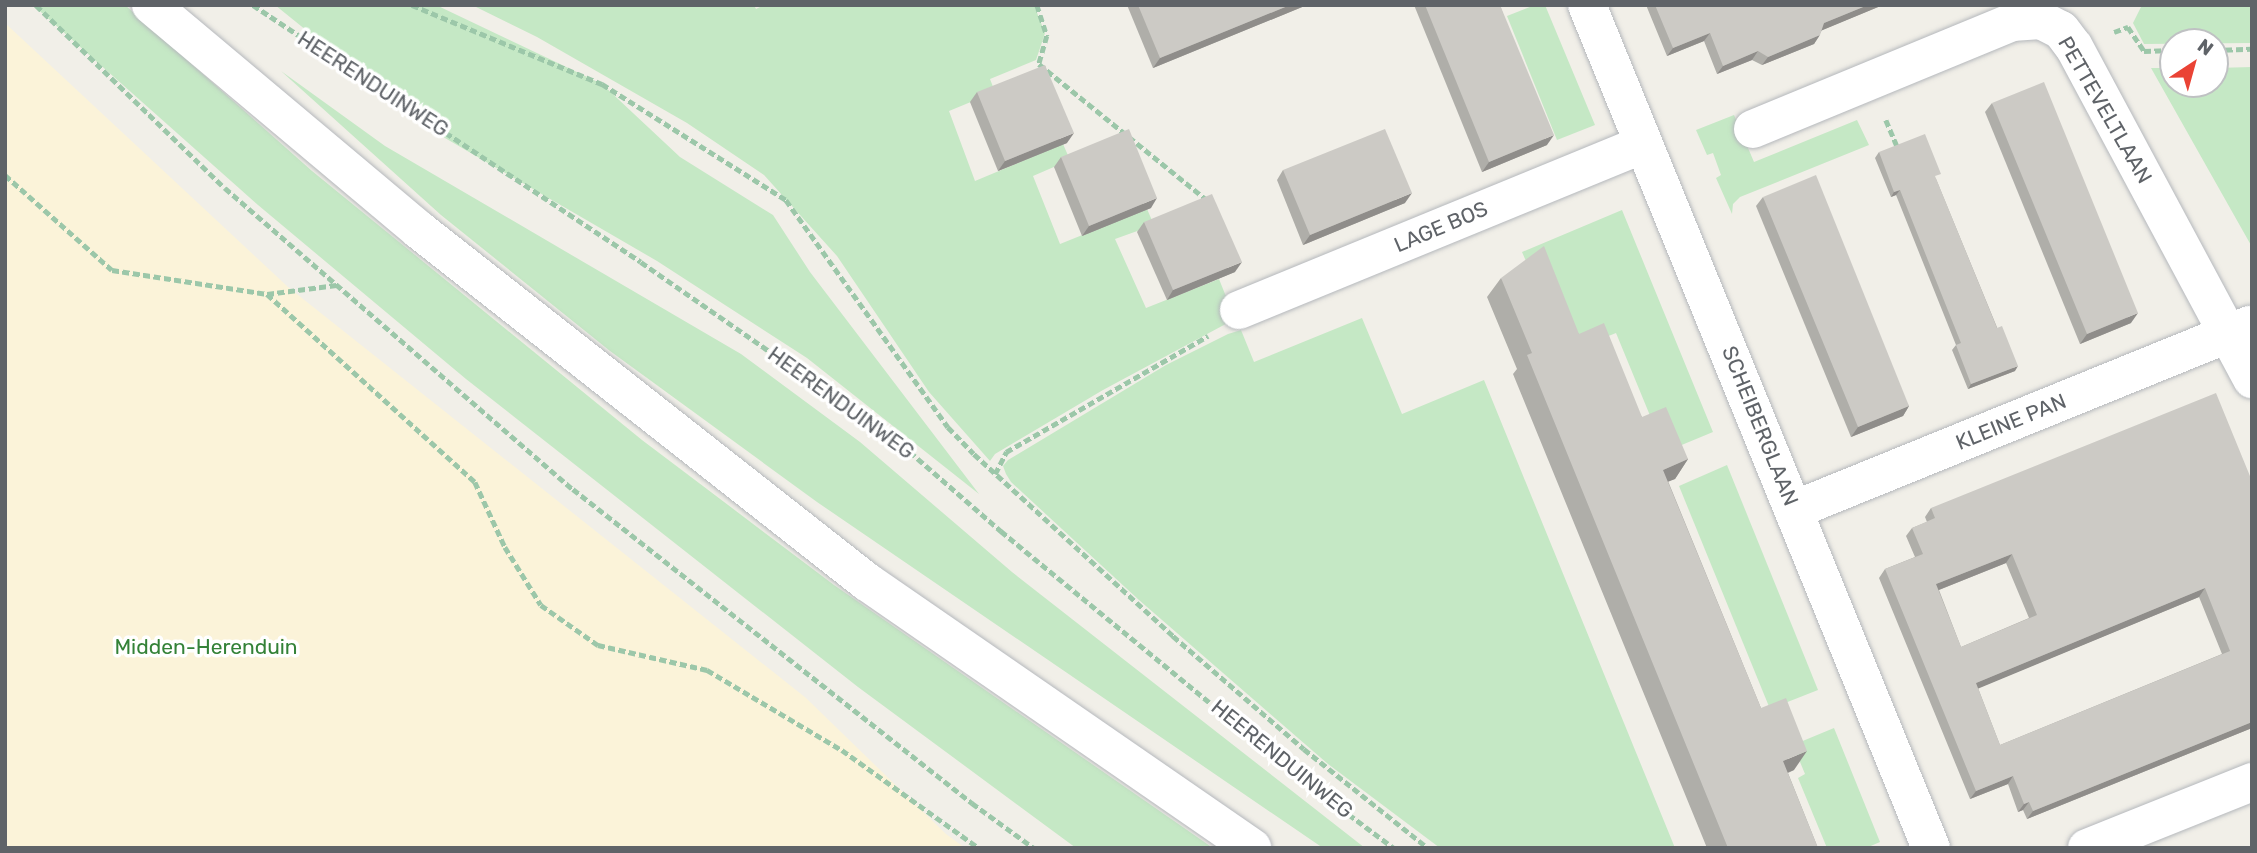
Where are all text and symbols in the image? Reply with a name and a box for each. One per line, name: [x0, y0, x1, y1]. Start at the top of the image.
street label: HEERENDUINWEG: [293, 26, 453, 142]
north arrow: [2159, 28, 2229, 98]
street label: PETTEVELTLAAN: [2053, 32, 2157, 188]
text: N: [2193, 34, 2218, 61]
street label: LAGE BOS: [1390, 196, 1492, 258]
street label: HEERENDUINWEG: [763, 341, 919, 465]
street label: SCHEIBERGLAAN: [1717, 343, 1803, 509]
street label: KLEINE PAN: [1952, 388, 2070, 456]
park label: Midden-Herenduin: [114, 634, 298, 660]
street label: HEERENDUINWEG: [1206, 694, 1358, 824]

